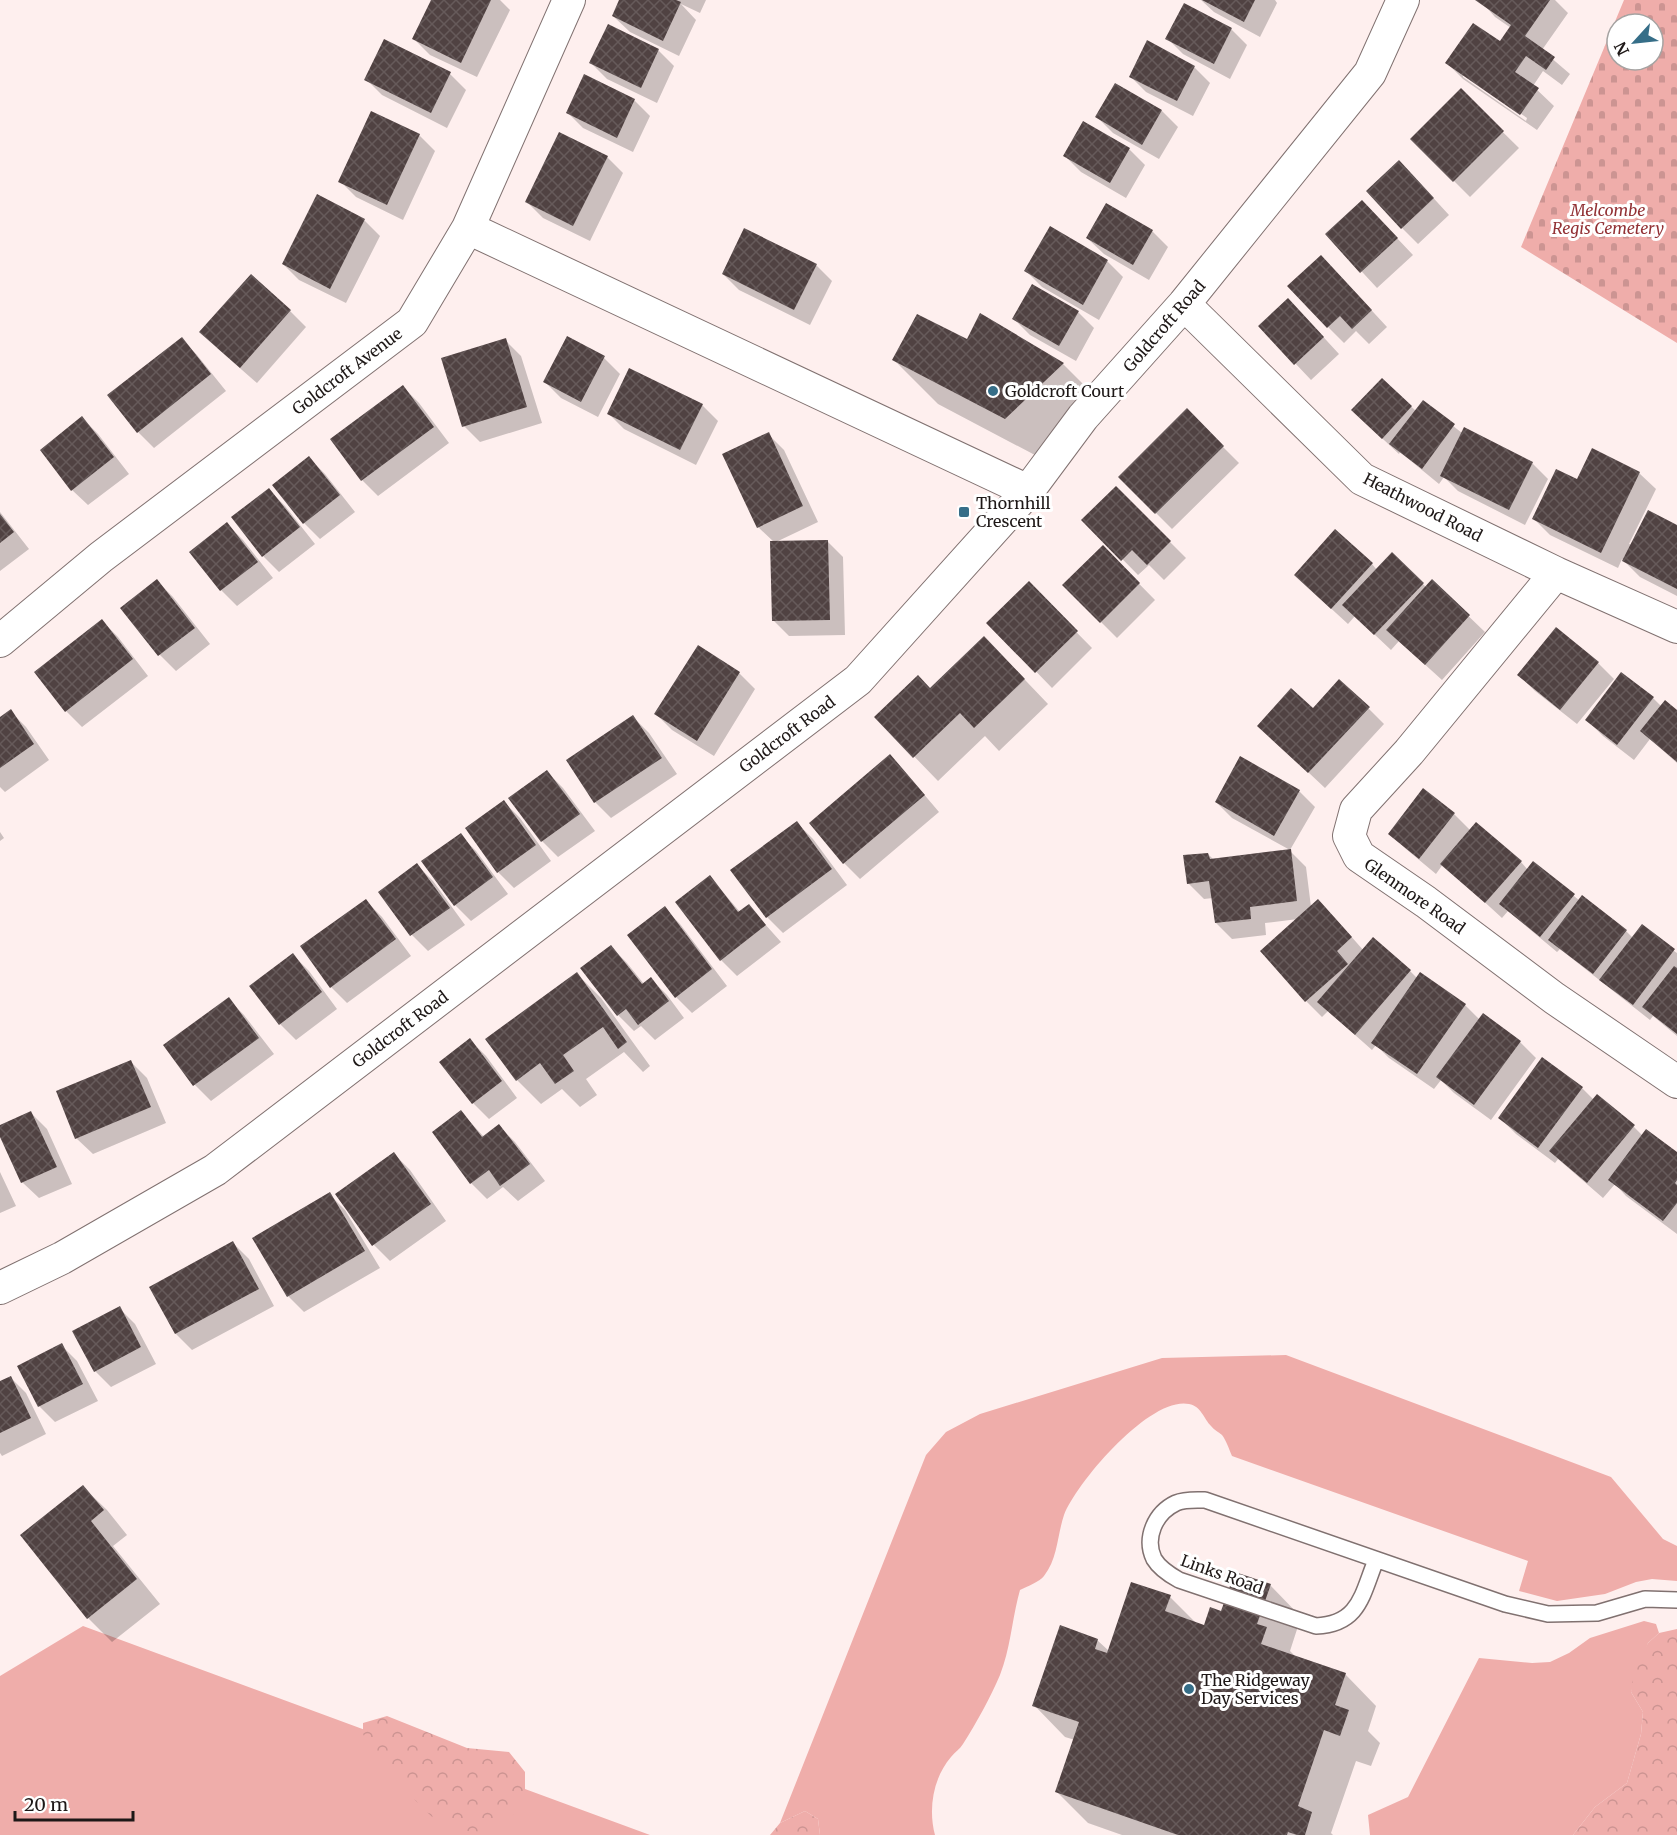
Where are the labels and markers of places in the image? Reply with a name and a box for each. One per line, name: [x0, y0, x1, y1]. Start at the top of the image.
place label: Goldcroft Court: [1005, 381, 1125, 401]
marker: Goldcroft Court: [986, 384, 1000, 398]
place label: Thornhill Crescent: [976, 493, 1050, 531]
marker: Thornhill Crescent: [957, 505, 971, 519]
place label: The Ridgeway Day Services: [1201, 1670, 1311, 1708]
marker: The Ridgeway Day Services: [1182, 1682, 1196, 1696]

